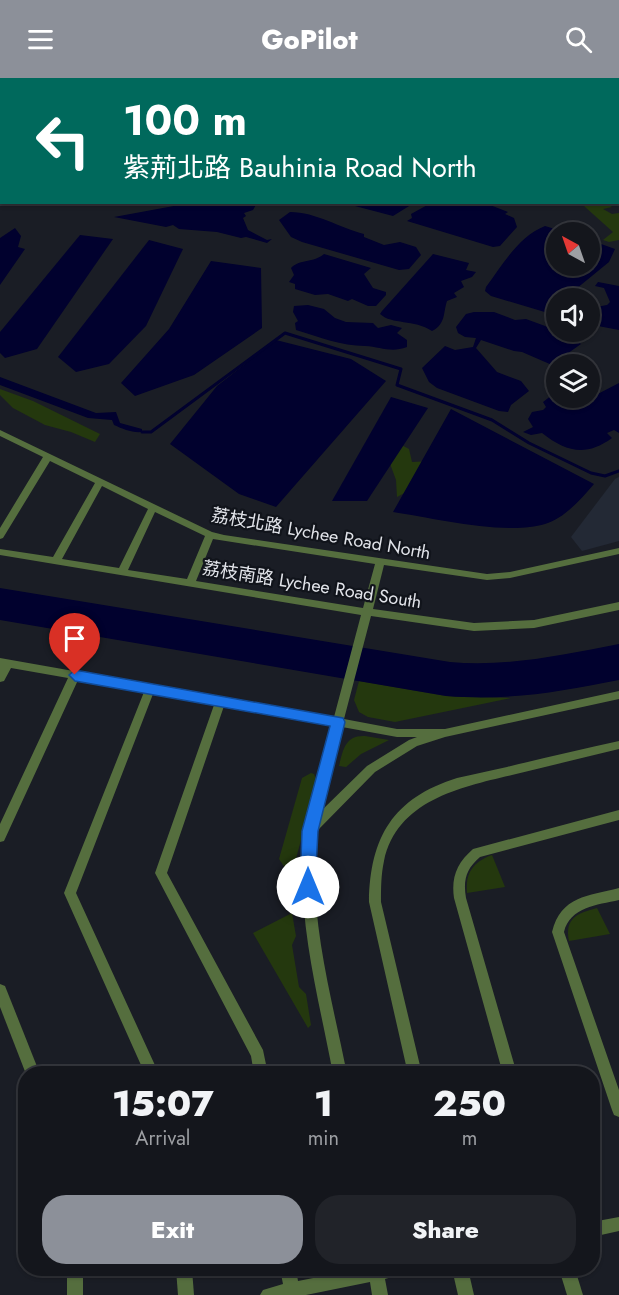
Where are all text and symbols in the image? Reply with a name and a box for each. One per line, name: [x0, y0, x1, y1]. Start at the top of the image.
text: GoPilot: [261, 20, 358, 59]
icon: menu: [24, 23, 57, 56]
icon: search: [562, 23, 595, 56]
text: 100 m: [123, 90, 247, 151]
icon: left: [24, 102, 102, 180]
text: 紫荊北路 Bauhinia Road North: [123, 148, 477, 187]
north arrow: [546, 222, 600, 276]
map controls: [546, 222, 600, 408]
button: sound: [546, 288, 600, 342]
button: layers: [546, 354, 600, 408]
street label: 荔枝北路 Lychee Road North: [209, 502, 433, 566]
street label: 荔枝南路 Lychee Road South: [201, 555, 423, 615]
pin: [49, 613, 100, 675]
icon: arrive: [58, 622, 91, 655]
position arrow: [276, 855, 340, 919]
text: 15:07: [112, 1077, 214, 1129]
text: 1: [314, 1077, 333, 1129]
text: 250: [433, 1077, 506, 1129]
text: Arrival: [135, 1124, 190, 1153]
text: min: [308, 1124, 339, 1153]
text: m: [462, 1124, 477, 1153]
button: Exit: [42, 1195, 303, 1264]
button: Share: [315, 1195, 576, 1264]

